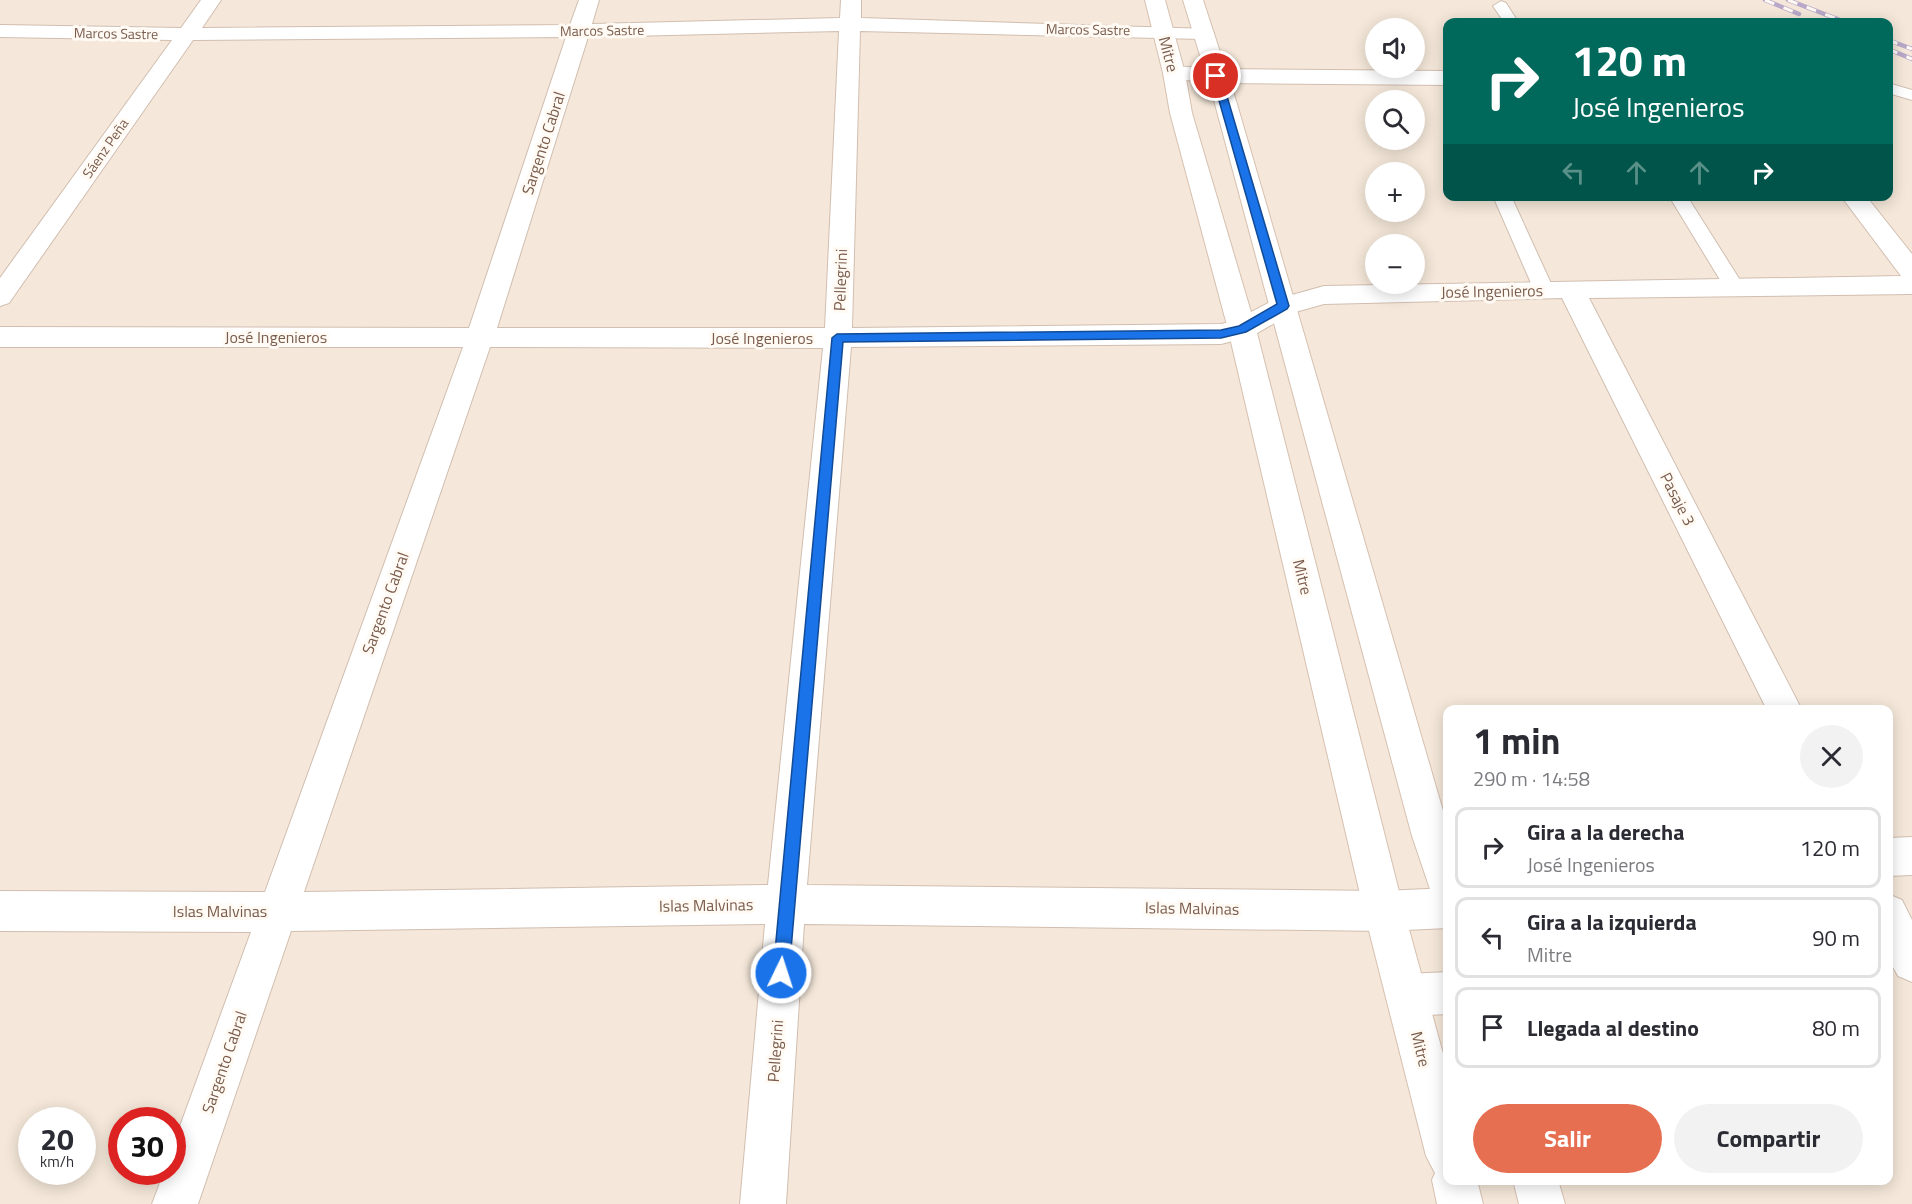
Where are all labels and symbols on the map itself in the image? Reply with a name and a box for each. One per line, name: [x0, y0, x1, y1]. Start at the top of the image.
street label: Marcos Sastre: [1046, 18, 1130, 40]
street label: Marcos Sastre: [560, 19, 644, 41]
street label: Marcos Sastre: [74, 22, 158, 44]
street label: Mitre: [1153, 33, 1185, 75]
pin: [1190, 50, 1241, 101]
street label: Sargento Cabral: [515, 88, 571, 198]
street label: Sáenz Peña: [77, 114, 133, 182]
street label: Pellegrini: [827, 248, 853, 312]
street label: José Ingenieros: [1441, 278, 1543, 304]
street label: José Ingenieros: [225, 325, 327, 349]
street label: José Ingenieros: [711, 326, 813, 350]
street label: Pasaje 3: [1654, 468, 1702, 530]
street label: Sargento Cabral: [355, 549, 415, 657]
street label: Mitre: [1287, 557, 1319, 597]
street label: Islas Malvinas: [659, 892, 753, 918]
street label: Islas Malvinas: [1145, 895, 1239, 921]
street label: Islas Malvinas: [173, 899, 267, 923]
position arrow: [749, 941, 813, 1005]
street label: Sargento Cabral: [195, 1008, 253, 1116]
street label: Pellegrini: [761, 1019, 789, 1083]
street label: Mitre: [1405, 1029, 1437, 1069]
speed limit sign: 30: [108, 1107, 186, 1185]

